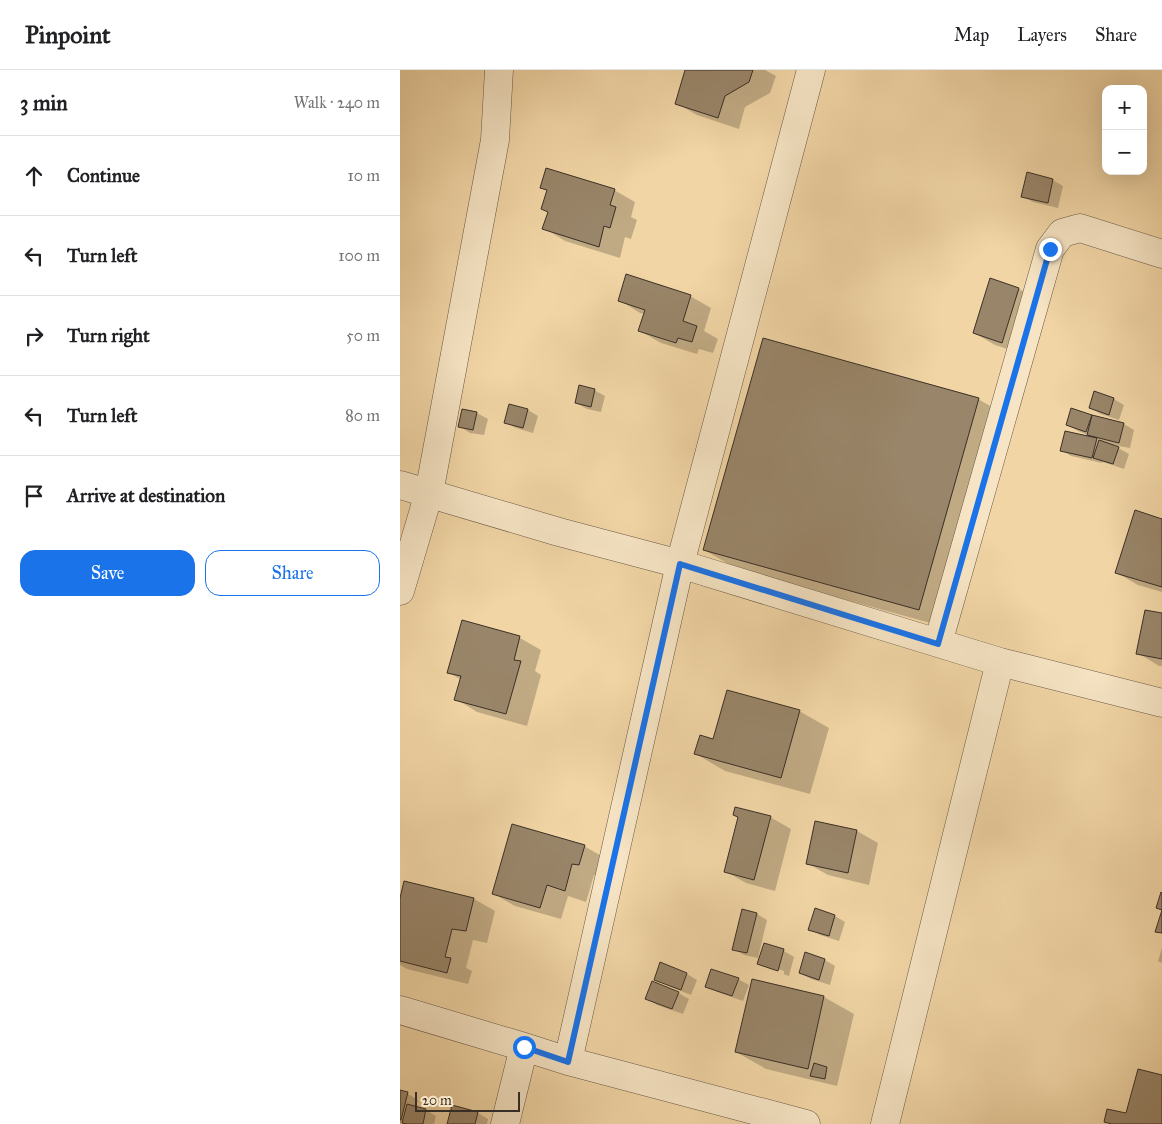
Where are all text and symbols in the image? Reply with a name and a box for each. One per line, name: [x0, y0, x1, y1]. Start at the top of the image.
text: Pinpoint: [25, 20, 111, 50]
text: Map: [954, 24, 989, 46]
text: Layers: [1017, 24, 1067, 46]
text: Share: [1095, 24, 1137, 46]
map controls: [1102, 85, 1147, 175]
button: +: [1102, 85, 1147, 130]
text: 3 min: [20, 90, 68, 116]
text: Walk · 240 m: [294, 93, 380, 112]
button: −: [1102, 130, 1147, 175]
icon: ahead: [20, 162, 48, 190]
text: Continue: [67, 164, 140, 187]
text: 10 m: [348, 166, 380, 185]
route end: [1039, 238, 1062, 261]
icon: left: [20, 242, 48, 270]
text: Turn left: [67, 244, 137, 267]
text: 100 m: [338, 246, 380, 265]
icon: right: [20, 322, 48, 350]
text: Turn right: [67, 324, 150, 347]
text: 50 m: [346, 326, 380, 345]
icon: left: [20, 402, 48, 430]
text: Turn left: [67, 404, 137, 427]
text: 80 m: [345, 406, 380, 425]
icon: arrive: [20, 482, 48, 510]
text: Arrive at destination: [67, 484, 225, 507]
button: Save: [20, 550, 195, 596]
button: Share: [205, 550, 380, 596]
route start: [513, 1036, 536, 1059]
scale bar: [415, 1089, 520, 1112]
text: 20 m: [422, 1092, 452, 1109]

